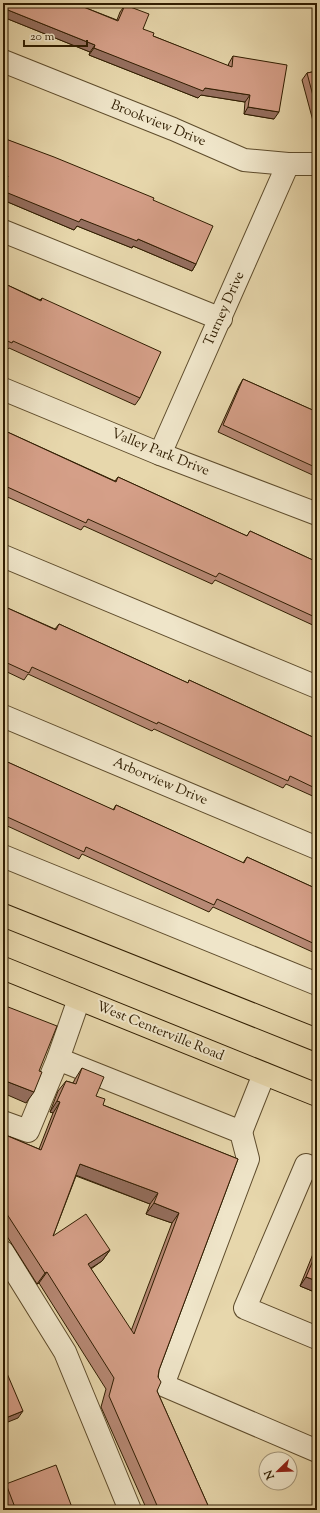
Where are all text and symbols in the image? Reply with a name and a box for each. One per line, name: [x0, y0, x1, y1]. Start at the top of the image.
scale bar: [24, 22, 87, 48]
text: 20 m: [30, 28, 55, 46]
street label: Brookview Drive: [107, 96, 209, 152]
street label: Turney Drive: [200, 268, 250, 350]
street label: Valley Park Drive: [108, 424, 212, 482]
street label: Arborview Drive: [109, 753, 211, 811]
street label: West Centerville Road: [93, 997, 227, 1067]
north arrow: [258, 1451, 298, 1491]
text: N: [261, 1467, 279, 1483]

